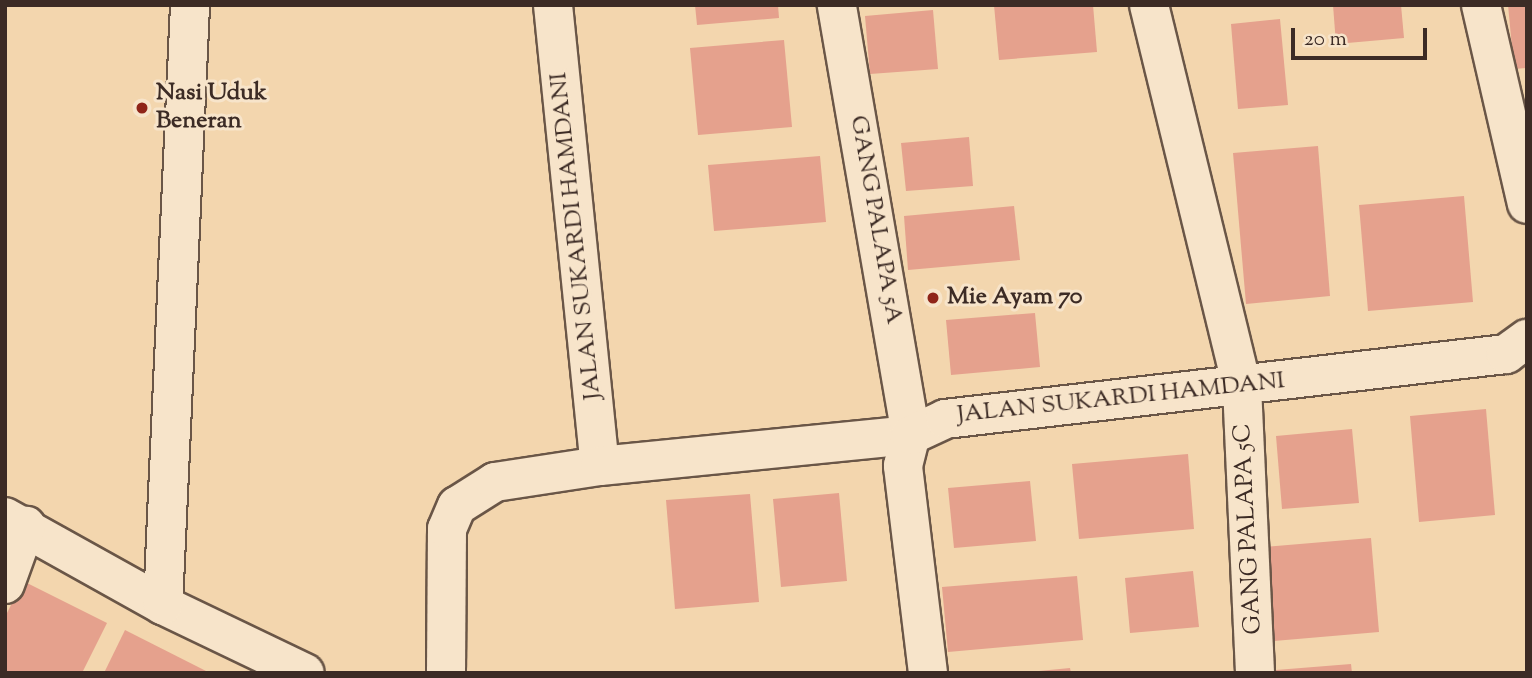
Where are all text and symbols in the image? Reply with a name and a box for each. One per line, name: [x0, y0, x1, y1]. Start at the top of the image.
scale bar: [1294, 14, 1430, 58]
text: 20 m: [1304, 25, 1347, 55]
street label: JALAN SUKARDI HAMDANI: [545, 71, 609, 401]
place label: Nasi Uduk Beneran: [156, 80, 267, 136]
marker: Nasi Uduk Beneran: [134, 100, 150, 116]
street label: GANG PALAPA 5A: [842, 113, 908, 327]
place label: Mie Ayam 70: [947, 284, 1082, 312]
marker: Mie Ayam 70: [925, 290, 941, 306]
street label: JALAN SUKARDI HAMDANI: [956, 367, 1286, 431]
street label: GANG PALAPA 5C: [1229, 423, 1269, 635]

